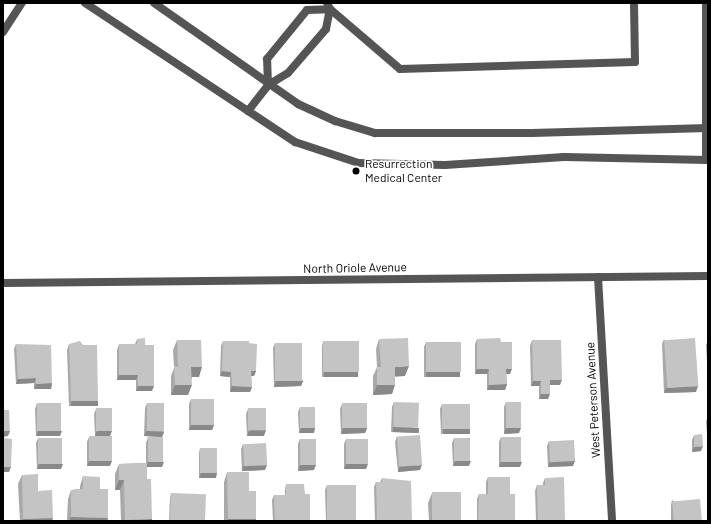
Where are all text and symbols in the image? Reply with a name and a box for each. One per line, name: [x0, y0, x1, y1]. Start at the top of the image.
place label: Resurrection Medical Center: [365, 157, 442, 185]
marker: Resurrection Medical Center: [350, 165, 362, 177]
street label: North Oriole Avenue: [303, 260, 407, 276]
street label: West Peterson Avenue: [583, 342, 603, 458]

